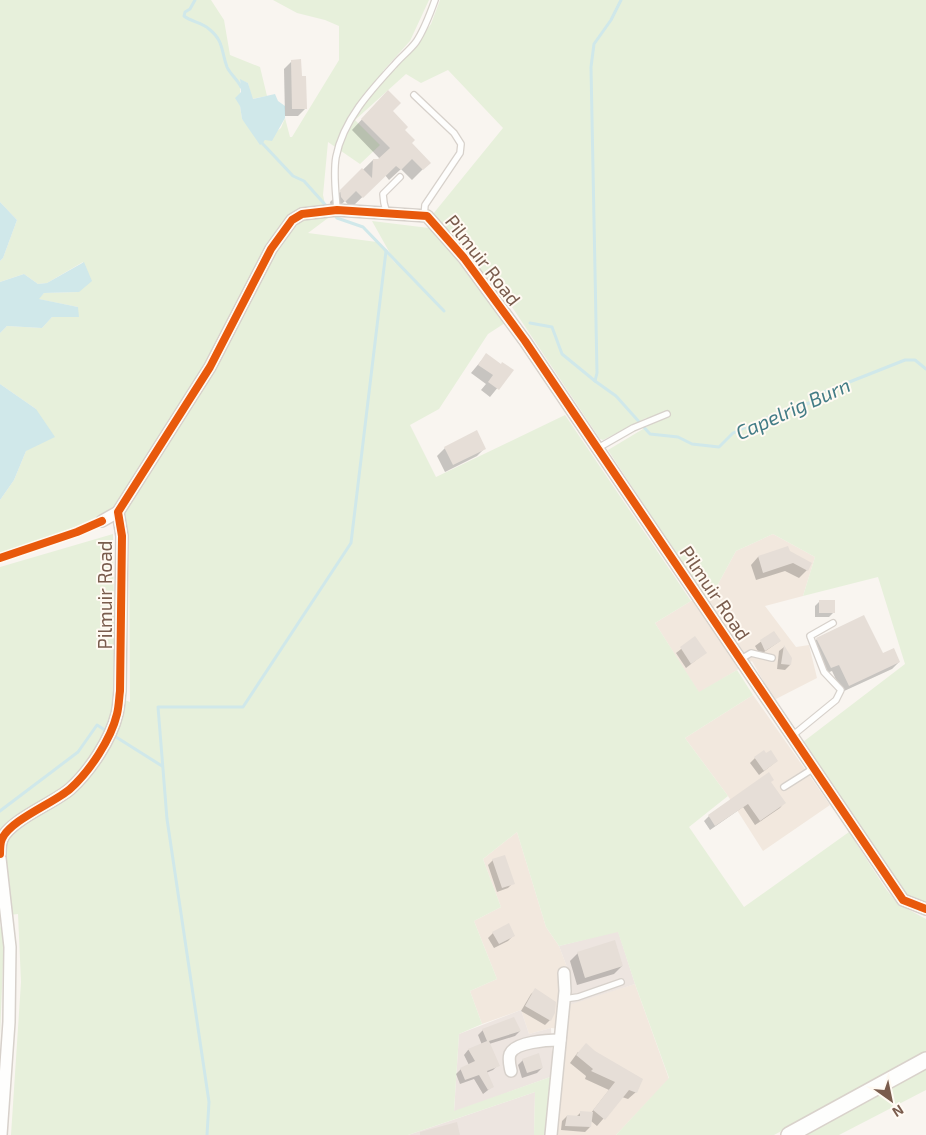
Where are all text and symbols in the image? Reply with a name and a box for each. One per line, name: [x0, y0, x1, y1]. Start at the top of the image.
street label: Pilmuir Road: [441, 210, 526, 310]
water label: Capelrig Burn: [732, 372, 854, 444]
street label: Pilmuir Road: [93, 541, 116, 649]
street label: Pilmuir Road: [675, 541, 755, 644]
north arrow: [866, 1075, 916, 1125]
text: N: [889, 1101, 907, 1121]

